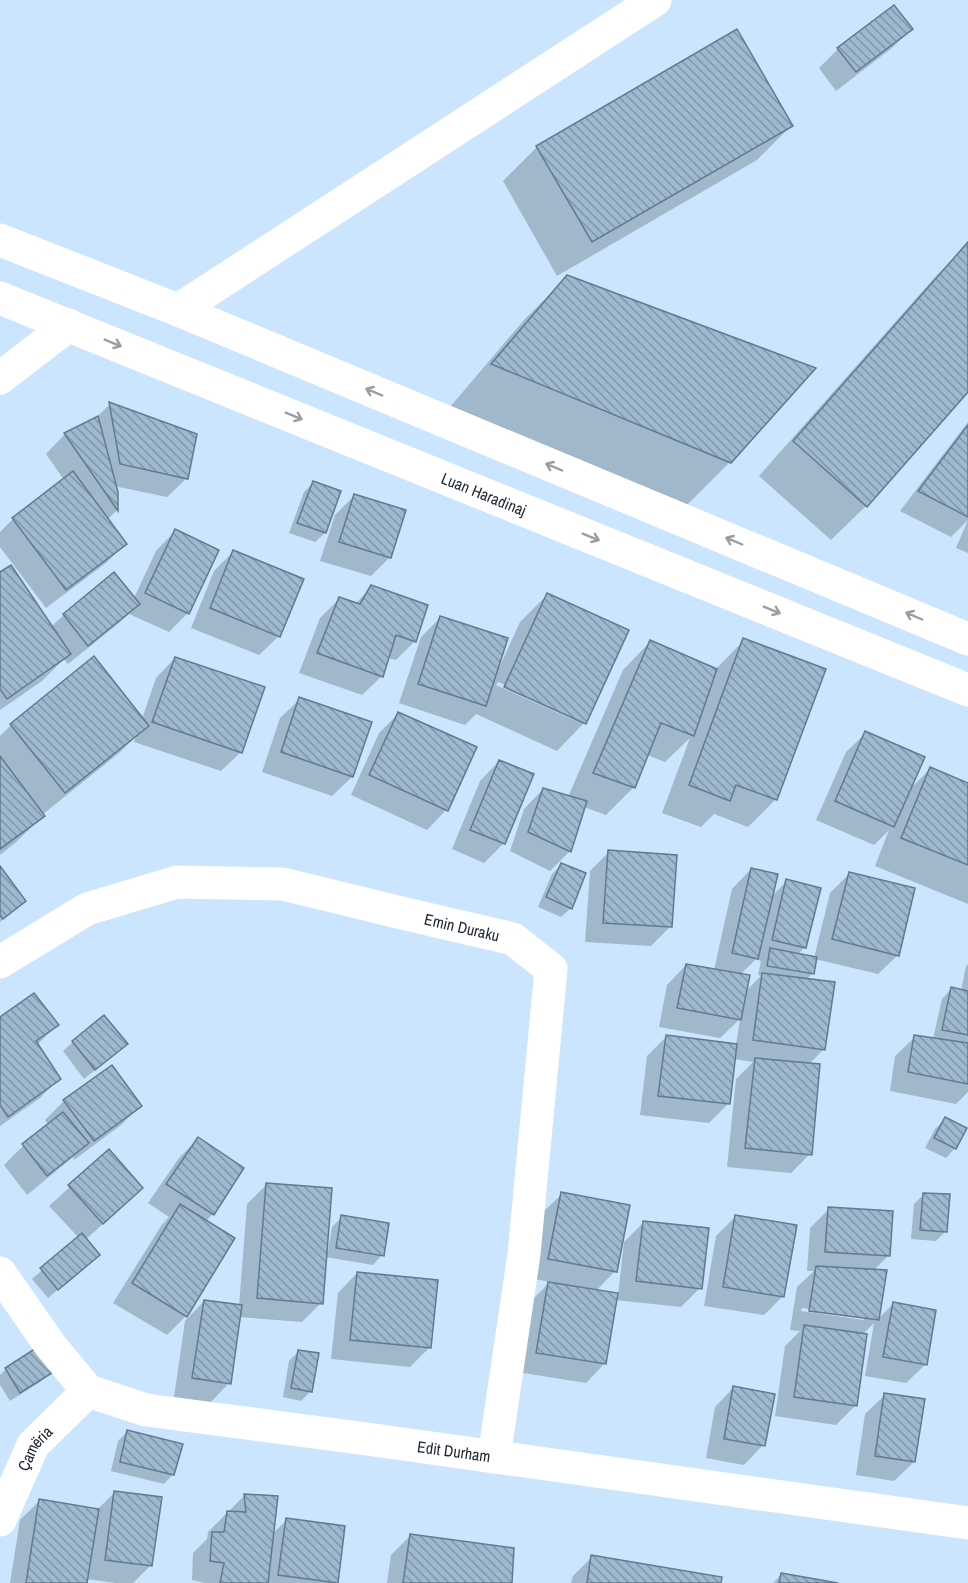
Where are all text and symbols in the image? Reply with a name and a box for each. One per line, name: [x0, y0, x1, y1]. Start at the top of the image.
one-way arrow: [103, 338, 122, 349]
one-way arrow: [365, 386, 384, 397]
one-way arrow: [284, 411, 302, 422]
one-way arrow: [545, 461, 564, 472]
street label: Luan Haradinaj: [438, 467, 530, 521]
one-way arrow: [581, 532, 600, 543]
one-way arrow: [725, 535, 744, 546]
one-way arrow: [762, 605, 780, 616]
one-way arrow: [905, 610, 924, 621]
street label: Emin Duraku: [422, 908, 502, 947]
street label: Çamëria: [12, 1420, 58, 1474]
street label: Edit Durham: [416, 1435, 492, 1467]

